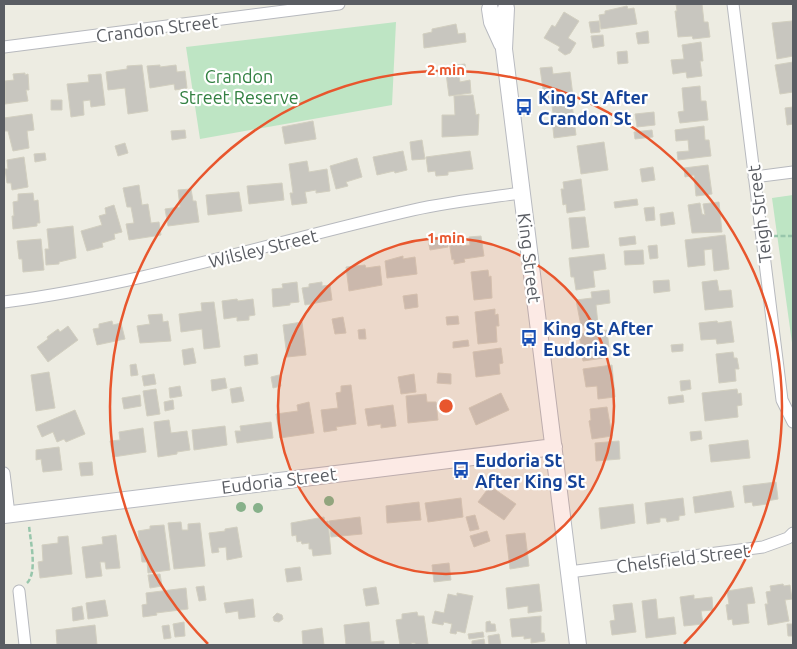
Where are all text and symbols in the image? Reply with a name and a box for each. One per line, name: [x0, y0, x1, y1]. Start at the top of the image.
street label: Crandon Street: [95, 11, 219, 45]
text: 2 min: [427, 61, 465, 78]
park label: Crandon Street Reserve: [179, 66, 299, 107]
place label: King St After Crandon St: [538, 87, 649, 128]
bus stop icon: King St After Crandon St: [514, 97, 534, 117]
street label: Teigh Street: [743, 164, 775, 264]
street label: King Street: [515, 212, 545, 304]
street label: Wilsley Street: [206, 225, 320, 271]
text: 1 min: [427, 229, 465, 246]
place label: King St After Eudoria St: [543, 318, 654, 359]
bus stop icon: King St After Eudoria St: [519, 328, 539, 348]
centre of rings: [437, 397, 455, 415]
place label: Eudoria St After King St: [475, 450, 585, 491]
bus stop icon: Eudoria St After King St: [451, 460, 471, 480]
street label: Eudoria Street: [220, 463, 338, 497]
street label: Chelsfield Street: [615, 540, 751, 576]

